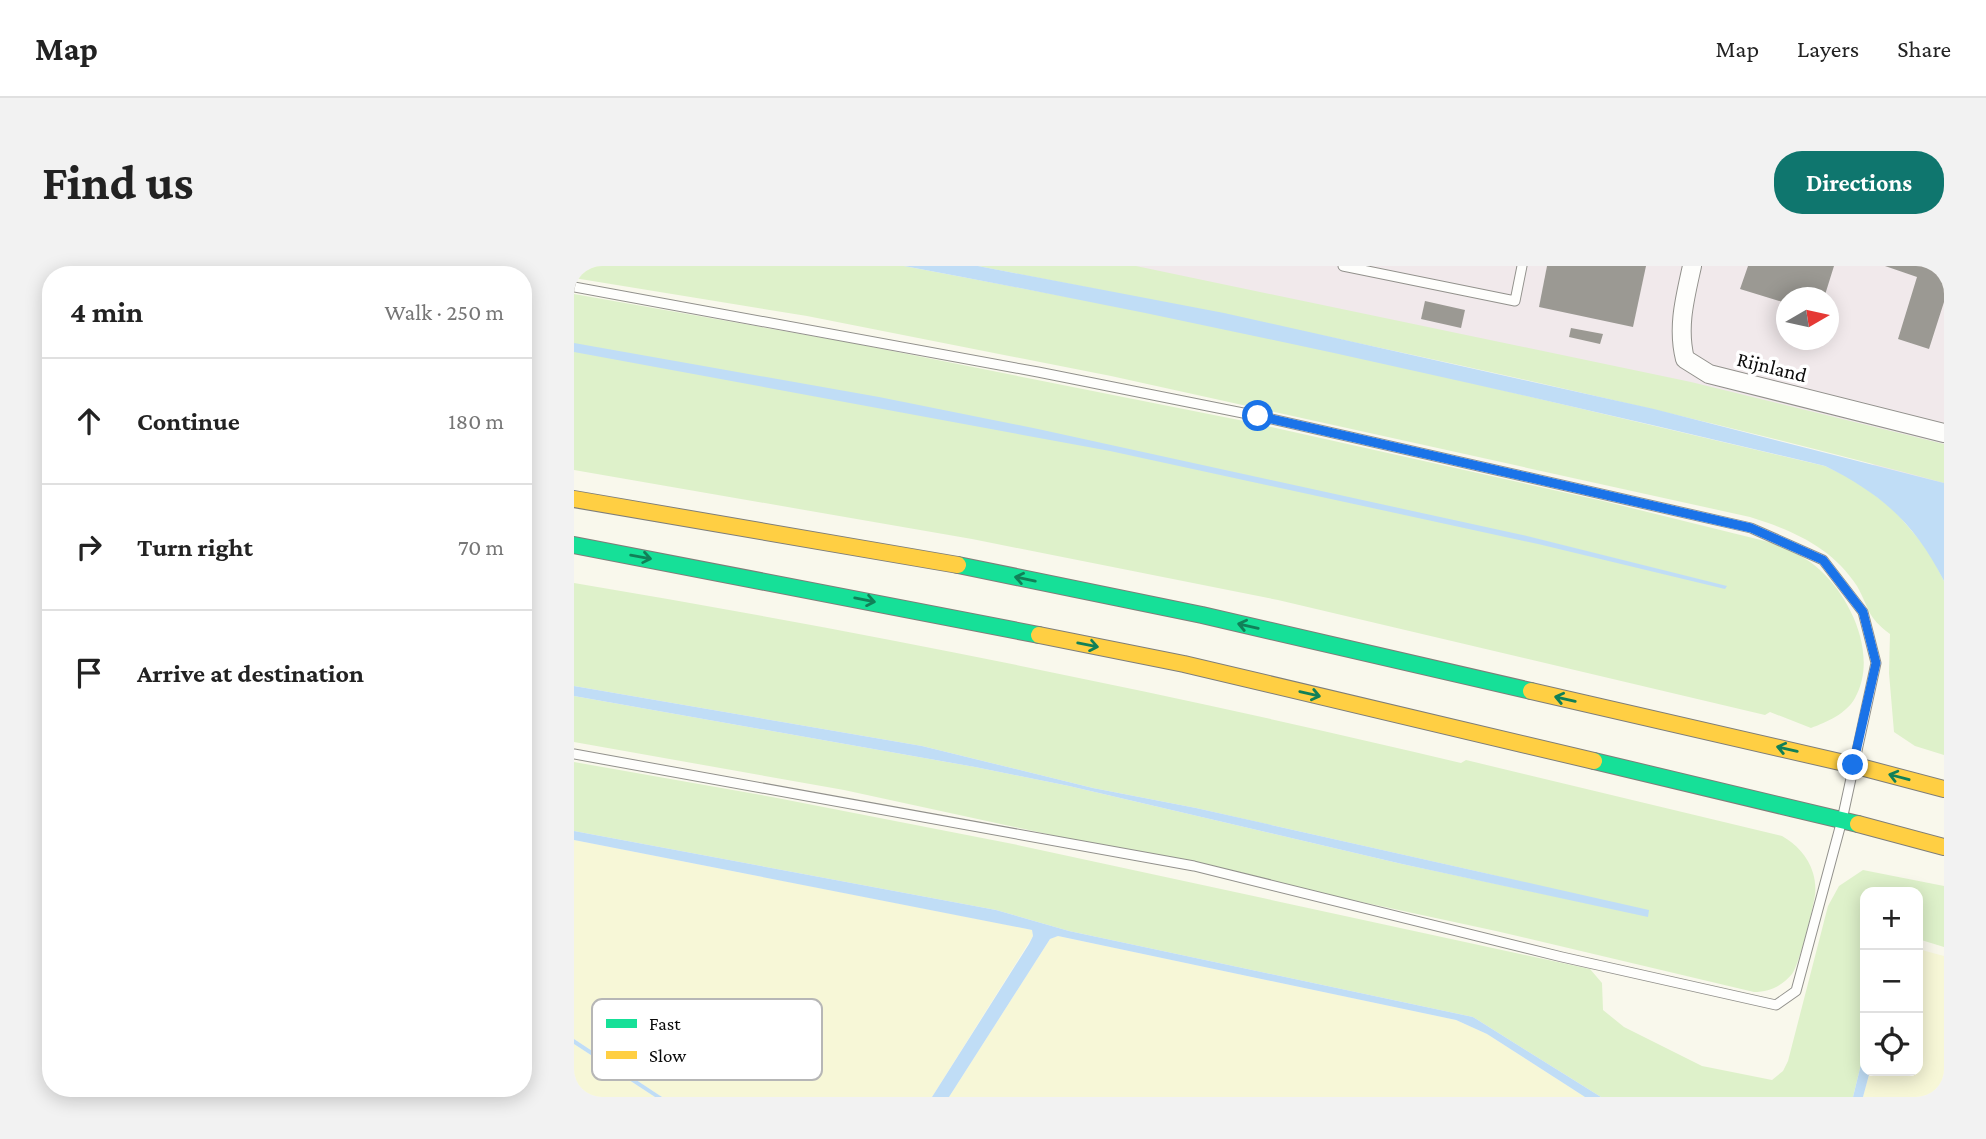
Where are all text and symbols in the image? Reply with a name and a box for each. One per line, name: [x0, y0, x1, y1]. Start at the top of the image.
text: Map: [35, 30, 98, 67]
text: Map: [1715, 35, 1759, 62]
text: Layers: [1797, 35, 1859, 62]
text: Share: [1897, 35, 1951, 62]
button: Directions: [1774, 151, 1944, 214]
text: Find us: [42, 155, 194, 210]
north arrow: [1776, 287, 1839, 350]
text: 4 min: [70, 295, 143, 328]
text: Walk · 250 m: [384, 299, 504, 325]
street label: Rijnland: [1735, 347, 1809, 387]
route start: [1242, 400, 1273, 431]
icon: ahead: [70, 402, 108, 440]
text: Continue: [137, 407, 240, 436]
text: 180 m: [448, 408, 504, 434]
icon: right: [70, 528, 108, 566]
text: Turn right: [137, 533, 253, 562]
text: 70 m: [458, 534, 504, 560]
one-way arrow: [629, 551, 652, 564]
one-way arrow: [1014, 572, 1037, 586]
one-way arrow: [853, 594, 876, 607]
one-way arrow: [1237, 619, 1260, 632]
one-way arrow: [1076, 638, 1099, 652]
icon: arrive: [70, 654, 108, 692]
text: Arrive at destination: [137, 659, 364, 688]
one-way arrow: [1298, 687, 1321, 701]
one-way arrow: [1554, 691, 1577, 705]
one-way arrow: [1776, 742, 1799, 756]
route end: [1837, 749, 1868, 780]
one-way arrow: [1888, 770, 1910, 783]
map controls: [1860, 887, 1923, 1076]
button: +: [1860, 887, 1923, 950]
button: −: [1860, 950, 1923, 1013]
legend: [592, 999, 822, 1080]
text: Fast: [649, 1013, 681, 1034]
button: locate: [1860, 1013, 1923, 1076]
text: Slow: [649, 1045, 686, 1066]

